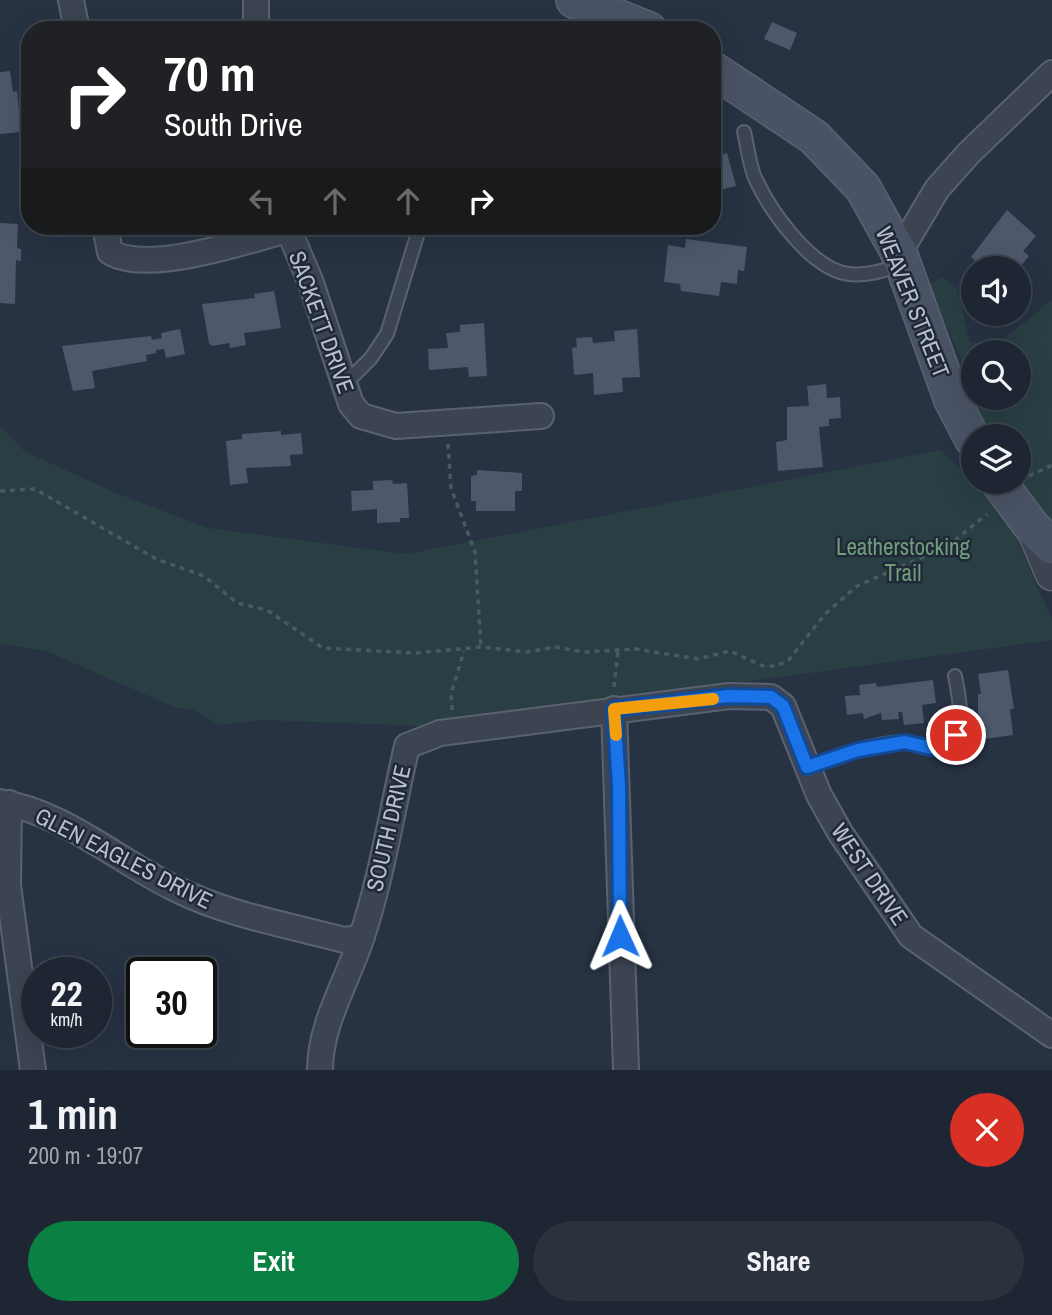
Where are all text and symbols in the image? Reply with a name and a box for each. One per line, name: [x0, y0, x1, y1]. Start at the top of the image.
text: 70 m: [164, 40, 256, 106]
icon: right: [49, 49, 140, 140]
text: South Drive: [164, 103, 303, 146]
icon: left: [243, 182, 281, 220]
icon: ahead: [316, 182, 354, 220]
icon: ahead: [389, 182, 427, 220]
icon: right: [462, 182, 500, 220]
street label: WEAVER STREET: [869, 222, 958, 382]
street label: SACKETT DRIVE: [282, 246, 362, 398]
map controls: [961, 256, 1031, 494]
button: sound: [961, 256, 1031, 326]
button: search: [961, 340, 1031, 410]
button: layers: [961, 424, 1031, 494]
park label: Leatherstocking Trail: [836, 531, 971, 588]
pin: [926, 705, 986, 765]
icon: arrive: [937, 716, 975, 754]
street label: SOUTH DRIVE: [358, 762, 418, 894]
street label: GLEN EAGLES DRIVE: [30, 800, 218, 916]
street label: WEST DRIVE: [824, 817, 916, 931]
position arrow: [583, 899, 657, 973]
speed limit sign: 30: [126, 957, 217, 1048]
text: 22: [51, 970, 82, 1017]
text: km/h: [51, 1007, 83, 1032]
text: 1 min: [28, 1086, 118, 1142]
button: close: [950, 1093, 1024, 1167]
text: 200 m · 19:07: [28, 1140, 143, 1171]
button: Exit: [28, 1221, 519, 1301]
button: Share: [533, 1221, 1024, 1301]

